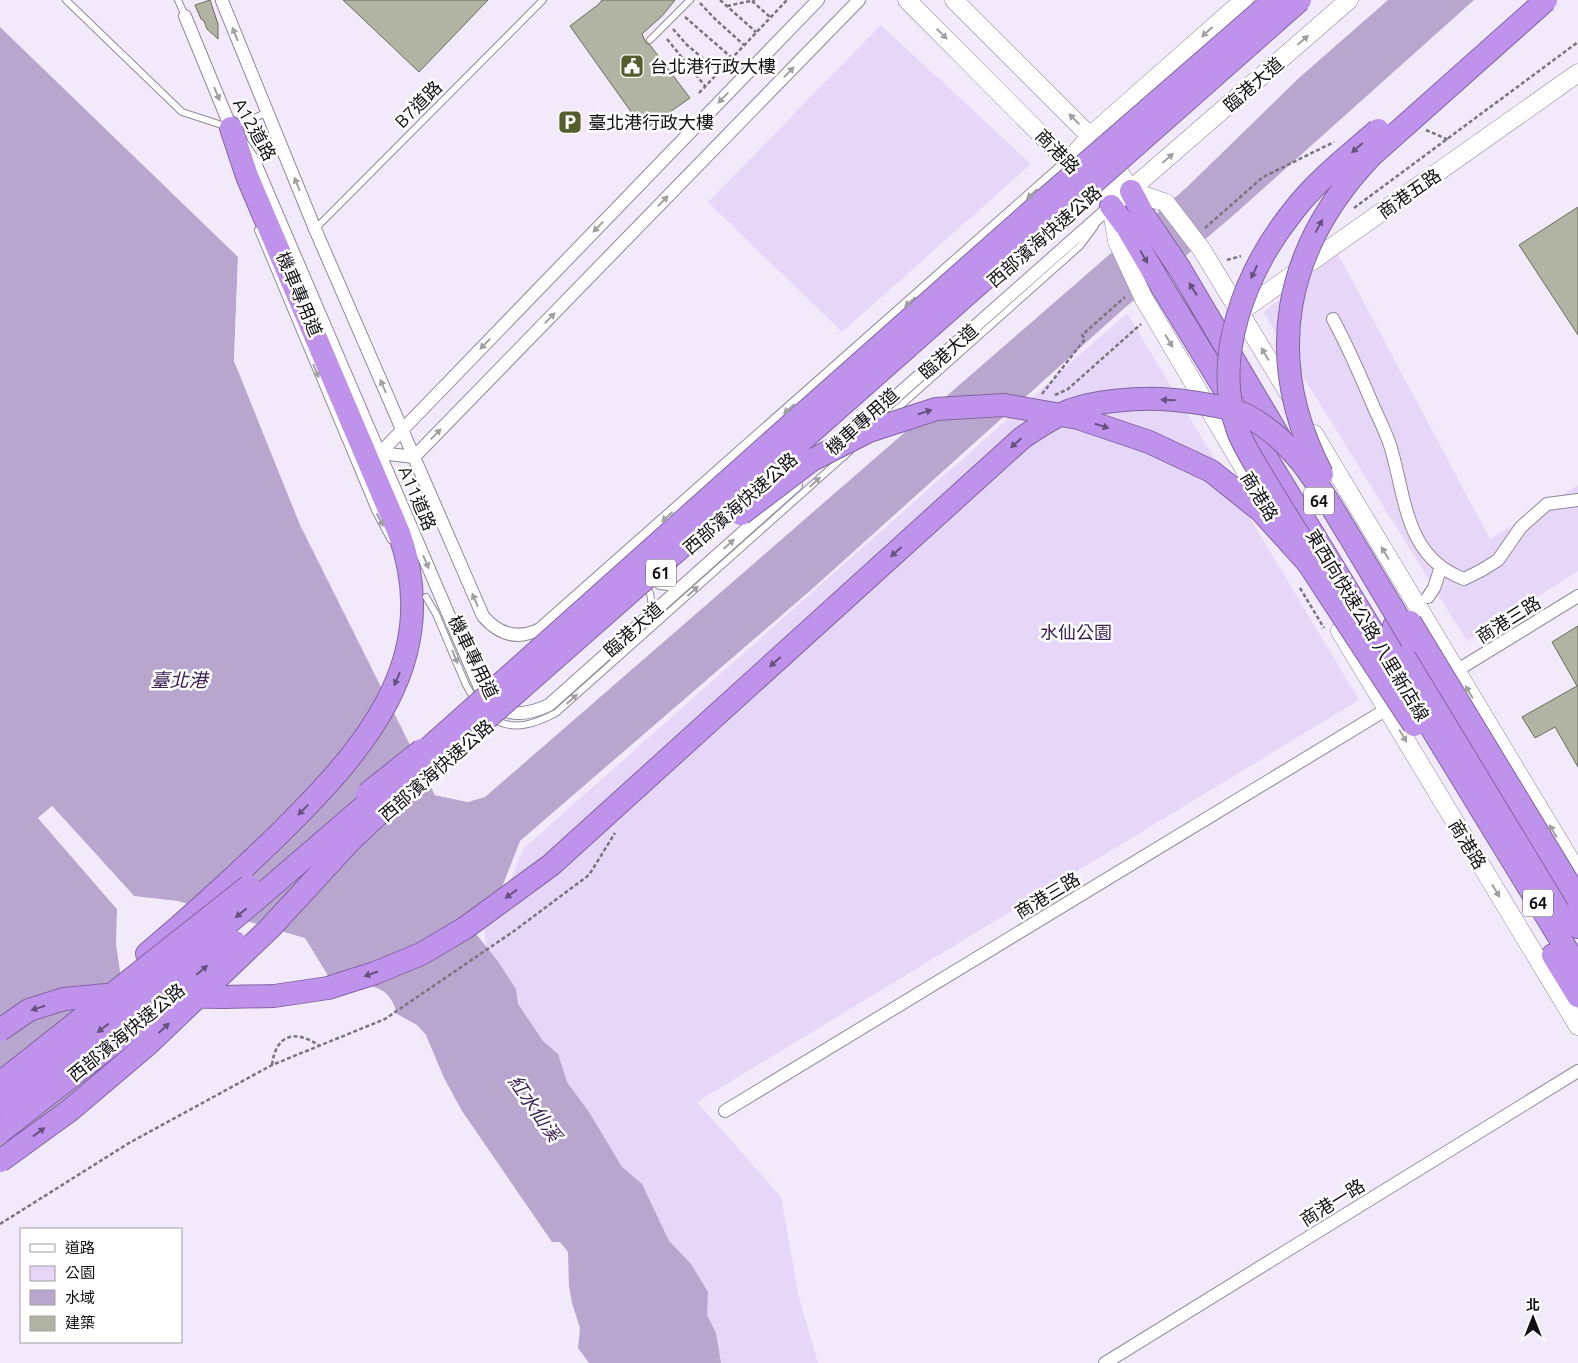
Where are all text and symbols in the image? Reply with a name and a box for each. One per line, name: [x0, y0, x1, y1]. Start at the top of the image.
one-way arrow: [231, 27, 239, 41]
one-way arrow: [1201, 27, 1214, 38]
one-way arrow: [936, 28, 948, 40]
one-way arrow: [1297, 34, 1309, 46]
public building icon: 台北港行政大樓: [619, 53, 645, 79]
street label: 臨港大道: [1219, 53, 1287, 115]
place label: 台北港行政大樓: [650, 56, 776, 76]
one-way arrow: [783, 67, 795, 79]
street label: B7道路: [391, 77, 445, 131]
one-way arrow: [213, 87, 221, 102]
one-way arrow: [717, 92, 729, 104]
street label: A12道路: [230, 94, 280, 164]
parking icon: 臺北港行政大樓: [557, 109, 583, 135]
place label: 臺北港行政大樓: [588, 112, 714, 132]
one-way arrow: [1068, 113, 1080, 125]
street label: 商港路: [1032, 125, 1084, 177]
one-way arrow: [1352, 142, 1364, 154]
one-way arrow: [1161, 153, 1174, 164]
street label: 商港五路: [1374, 164, 1444, 222]
one-way arrow: [293, 176, 301, 191]
street label: 西部濱海快速公路: [983, 181, 1105, 291]
one-way arrow: [1026, 188, 1038, 199]
one-way arrow: [657, 196, 669, 208]
one-way arrow: [1315, 218, 1323, 233]
one-way arrow: [592, 221, 604, 233]
street label: 機車專用道: [273, 249, 327, 339]
one-way arrow: [1140, 251, 1149, 264]
one-way arrow: [1250, 265, 1258, 279]
one-way arrow: [1189, 283, 1198, 296]
one-way arrow: [905, 296, 917, 308]
one-way arrow: [543, 312, 555, 324]
street label: 臨港大道: [915, 319, 981, 383]
one-way arrow: [1164, 334, 1173, 347]
one-way arrow: [479, 338, 491, 350]
one-way arrow: [1260, 347, 1269, 360]
one-way arrow: [313, 364, 321, 378]
one-way arrow: [379, 379, 387, 393]
street label: 機車專用道: [822, 383, 902, 459]
one-way arrow: [1160, 395, 1176, 403]
one-way arrow: [782, 404, 795, 415]
one-way arrow: [918, 408, 933, 416]
one-way arrow: [1095, 423, 1110, 431]
one-way arrow: [430, 428, 442, 440]
one-way arrow: [1010, 438, 1023, 449]
street label: 西部濱海快速公路: [679, 448, 801, 558]
street label: A11道路: [396, 463, 440, 533]
street label: 商港路: [1238, 468, 1282, 524]
one-way arrow: [808, 477, 821, 488]
road number: 64: [1304, 488, 1334, 514]
one-way arrow: [661, 511, 673, 523]
one-way arrow: [376, 513, 384, 527]
street label: 東西向快速公路 八里新店線: [1303, 526, 1433, 724]
one-way arrow: [723, 538, 735, 550]
one-way arrow: [1380, 546, 1389, 559]
one-way arrow: [889, 547, 902, 558]
one-way arrow: [423, 555, 431, 569]
road number: 61: [646, 560, 676, 586]
one-way arrow: [687, 585, 700, 596]
street label: 商港三路: [1472, 591, 1544, 647]
one-way arrow: [471, 593, 479, 607]
street label: 臨港大道: [600, 597, 666, 661]
street label: 機車專用道: [445, 612, 503, 702]
park label: 水仙公園: [1040, 622, 1112, 642]
one-way arrow: [451, 650, 459, 664]
one-way arrow: [770, 656, 782, 668]
water label: 臺北港: [150, 669, 210, 691]
one-way arrow: [393, 672, 401, 686]
one-way arrow: [1464, 686, 1473, 699]
one-way arrow: [566, 693, 578, 705]
street label: 西部濱海快速公路: [375, 715, 497, 825]
one-way arrow: [1398, 730, 1408, 743]
one-way arrow: [297, 804, 309, 816]
street label: 商港路: [1446, 816, 1490, 872]
one-way arrow: [1548, 825, 1557, 838]
street label: 商港三路: [1011, 868, 1083, 922]
one-way arrow: [1492, 884, 1501, 897]
one-way arrow: [504, 889, 518, 899]
road number: 64: [1523, 890, 1553, 916]
one-way arrow: [235, 907, 248, 918]
one-way arrow: [196, 965, 208, 976]
one-way arrow: [363, 970, 378, 978]
street label: 西部濱海快速公路: [64, 979, 188, 1085]
one-way arrow: [30, 1004, 45, 1012]
one-way arrow: [158, 1022, 170, 1034]
one-way arrow: [96, 1023, 110, 1033]
water label: 紅水仙溪: [504, 1071, 568, 1148]
one-way arrow: [32, 1127, 45, 1138]
street label: 商港一路: [1296, 1174, 1368, 1230]
legend: [20, 1228, 182, 1343]
text: 道路: [65, 1239, 95, 1256]
text: 公園: [65, 1264, 95, 1281]
text: 水域: [65, 1289, 95, 1306]
north arrow: [1508, 1293, 1558, 1343]
text: 北: [1526, 1297, 1540, 1313]
text: 建築: [65, 1314, 95, 1331]

